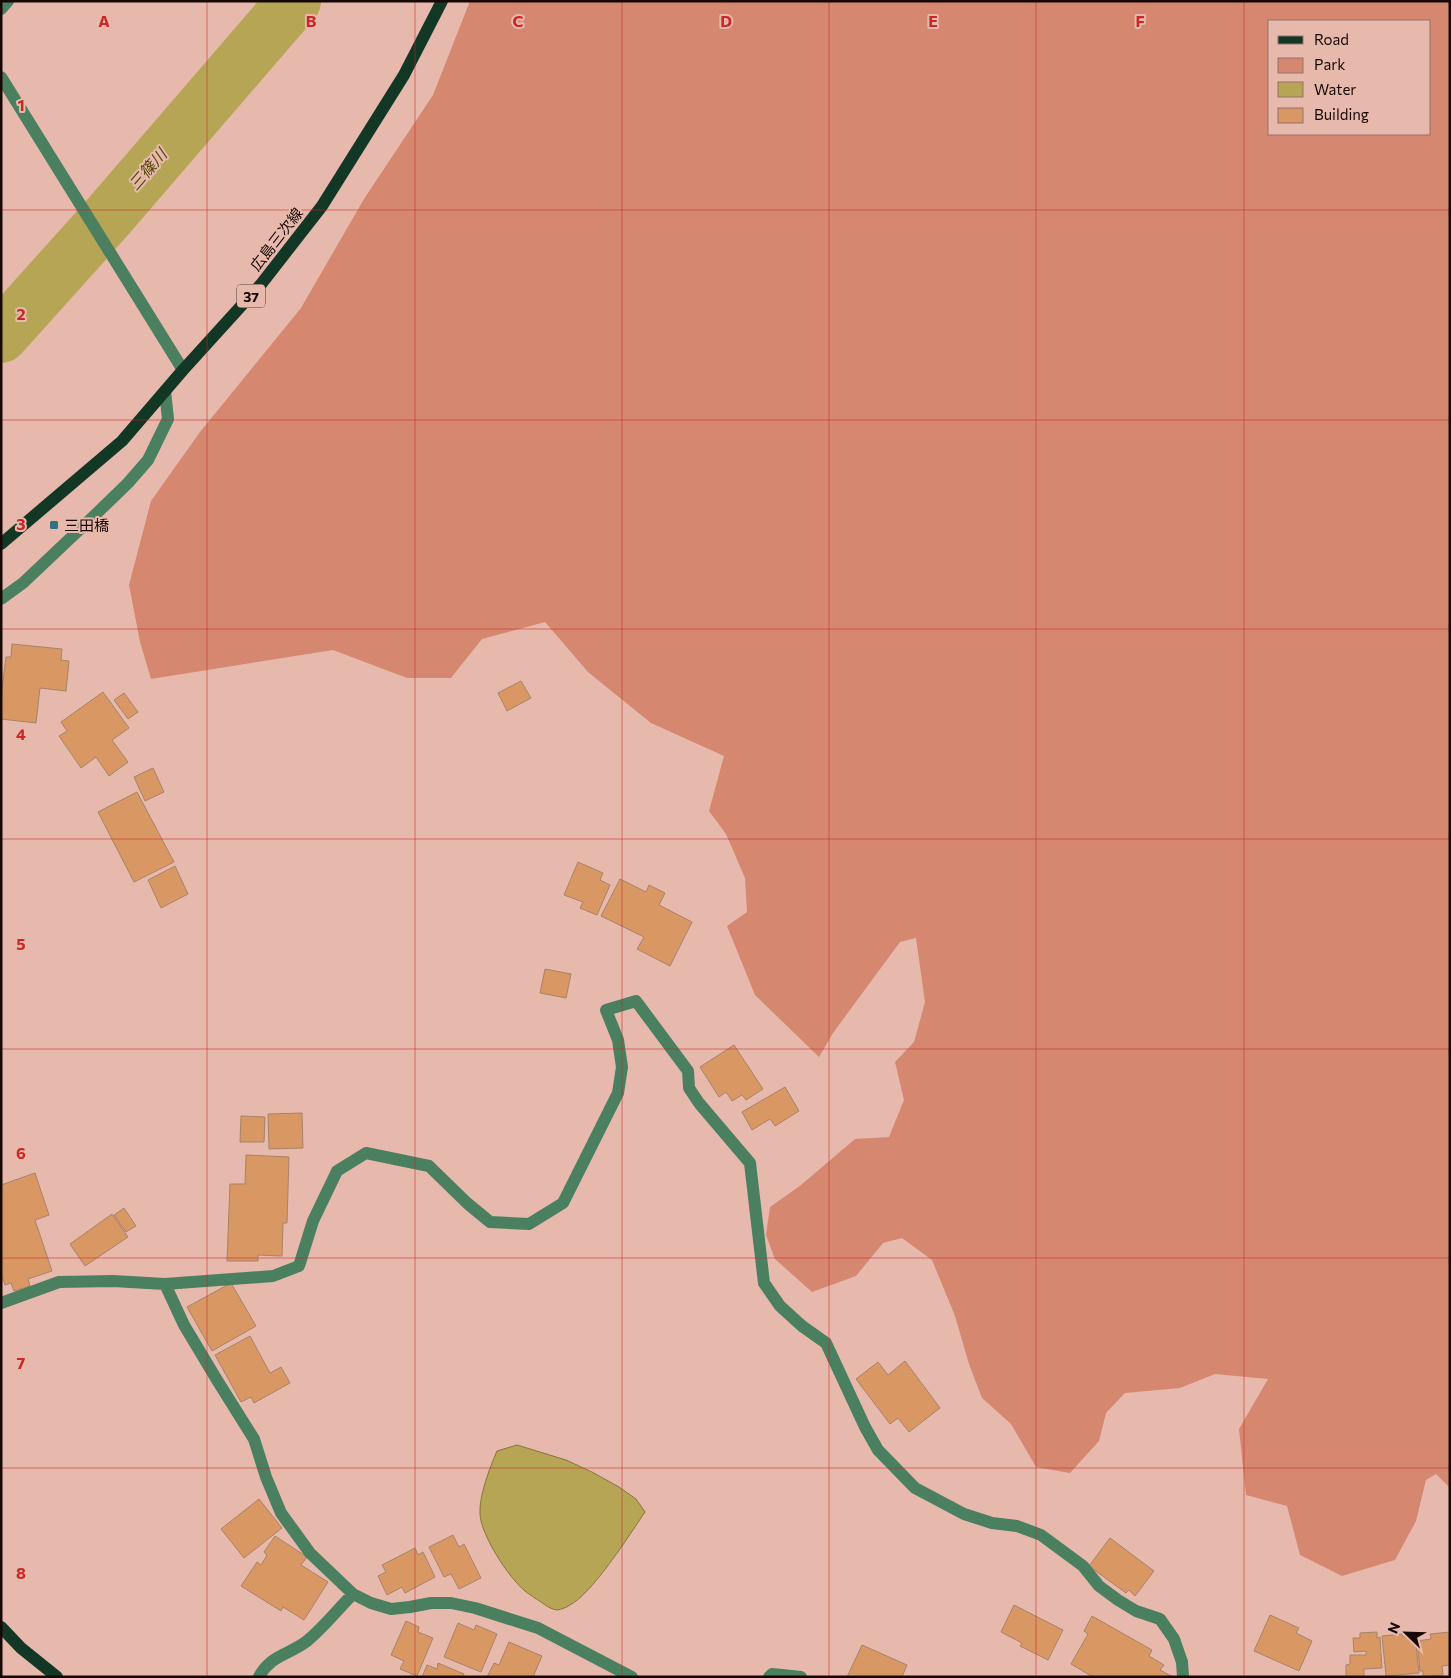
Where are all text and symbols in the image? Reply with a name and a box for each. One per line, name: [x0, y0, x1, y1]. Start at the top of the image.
text: A: [98, 11, 110, 30]
text: B: [306, 11, 317, 30]
text: C: [513, 11, 524, 30]
text: D: [720, 11, 732, 30]
text: E: [928, 11, 938, 30]
text: F: [1135, 11, 1145, 30]
legend: [1268, 20, 1431, 135]
text: Road: [1314, 30, 1349, 48]
text: Park: [1314, 55, 1345, 73]
text: Water: [1314, 80, 1356, 98]
text: 1: [17, 95, 25, 114]
text: Building: [1314, 105, 1369, 123]
water label: 三篠川: [124, 143, 171, 193]
street label: 広島三次線: [246, 204, 306, 274]
road number: 37: [237, 284, 265, 308]
text: 2: [16, 304, 26, 323]
text: 3: [16, 514, 26, 533]
place label: 三田橋: [64, 516, 109, 534]
marker: 三田橋: [48, 519, 60, 531]
text: 4: [16, 724, 26, 743]
text: 5: [16, 934, 26, 953]
text: 6: [16, 1143, 26, 1162]
text: 7: [17, 1353, 26, 1372]
text: 8: [16, 1563, 26, 1582]
north arrow: [1381, 1608, 1431, 1658]
text: N: [1384, 1620, 1403, 1636]

